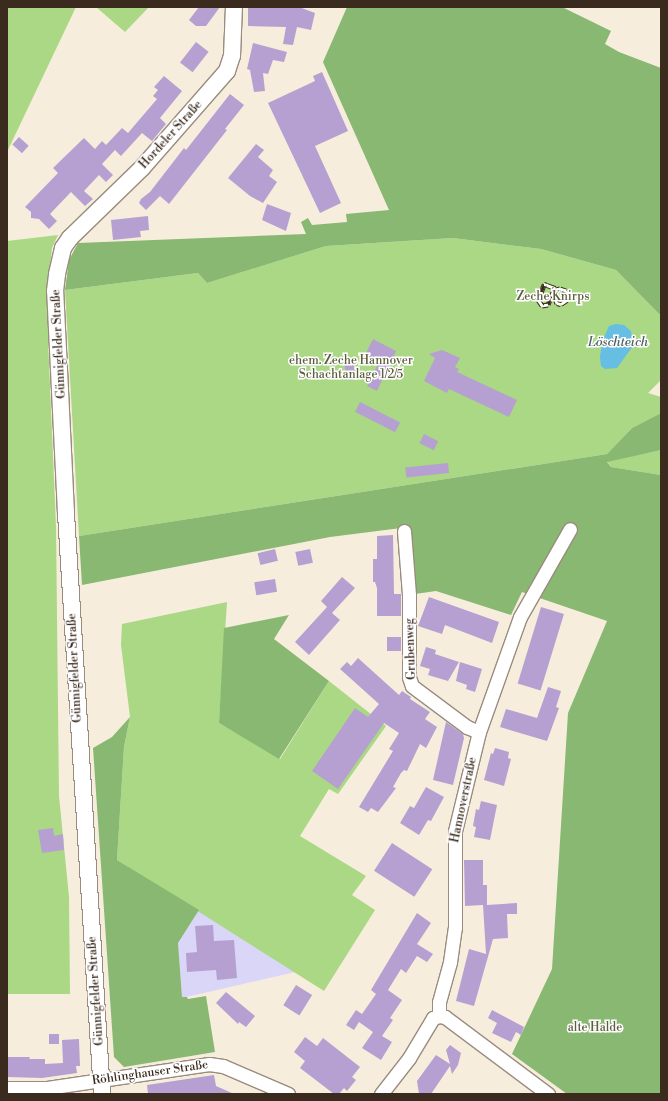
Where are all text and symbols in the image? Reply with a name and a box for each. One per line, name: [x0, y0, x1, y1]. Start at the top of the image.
street label: Hordeler Straße: [137, 98, 205, 172]
street label: Günnigfelder Straße: [49, 289, 69, 399]
park label: Zeche Knirps: [516, 290, 590, 304]
water label: Löschteich: [588, 334, 648, 350]
park label: ehem. Zeche Hannover Schachtanlage 1/2/5: [289, 354, 413, 382]
street label: Günnigfelder Straße: [65, 613, 85, 723]
street label: Grubenweg: [403, 618, 419, 680]
street label: Hannoverstraße: [448, 756, 480, 844]
street label: Günnigfelder Straße: [85, 936, 107, 1046]
park label: alte Halde: [568, 1021, 622, 1035]
street label: Röhlinghauser Straße: [91, 1058, 209, 1088]

